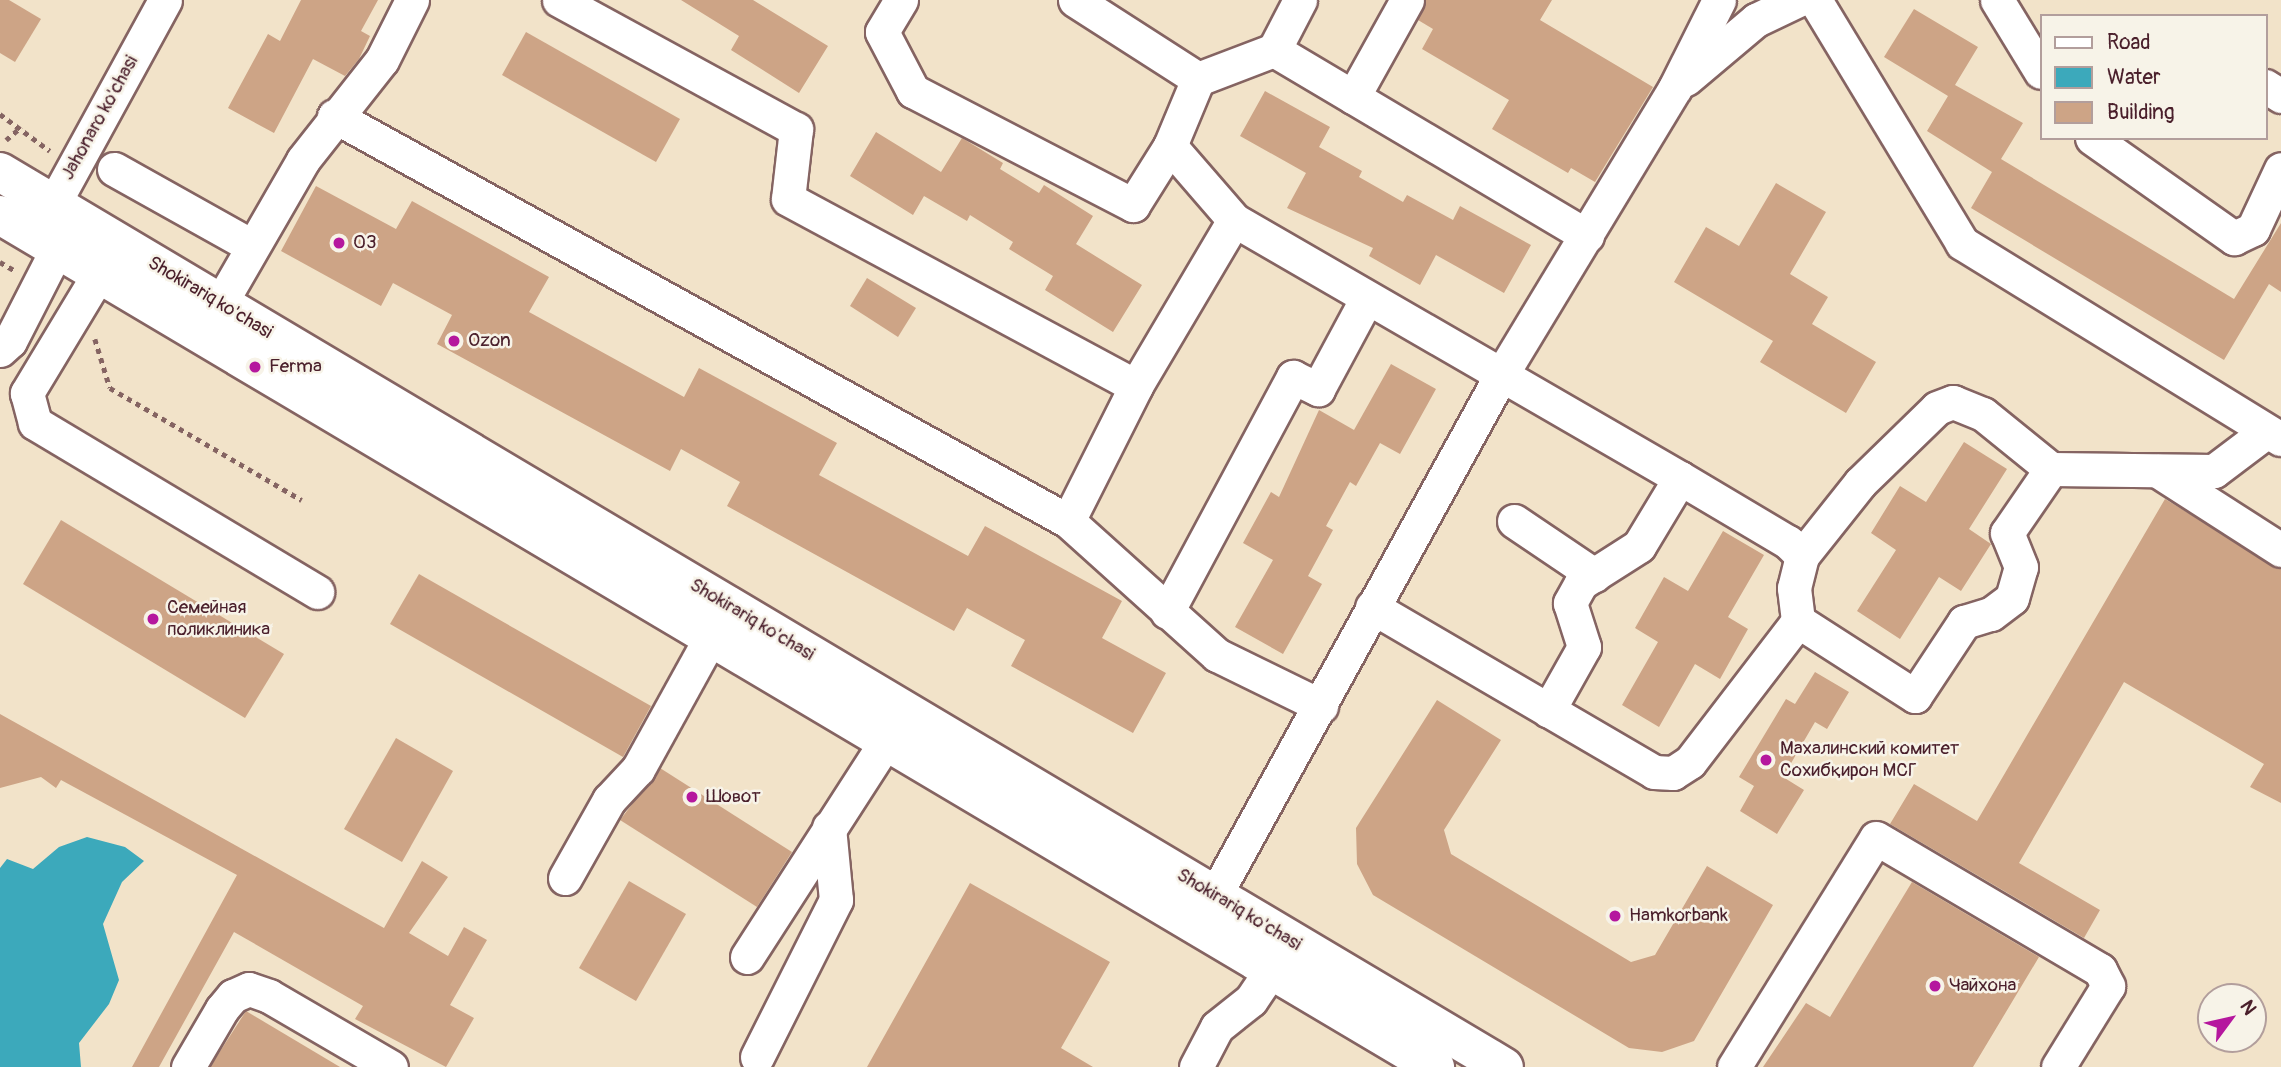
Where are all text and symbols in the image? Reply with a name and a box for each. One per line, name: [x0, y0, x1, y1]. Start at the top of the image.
legend: [2039, 14, 2267, 140]
text: Road: [2107, 29, 2151, 56]
street label: Jahonaro ko'chasi: [56, 52, 144, 184]
text: Water: [2107, 64, 2160, 91]
text: Building: [2107, 99, 2174, 126]
place label: 03: [353, 232, 377, 254]
marker: 03: [331, 235, 347, 251]
street label: Shokirariq ko'chasi: [144, 252, 276, 344]
place label: Ozon: [468, 330, 511, 352]
marker: Ozon: [446, 333, 462, 349]
place label: Ferma: [269, 356, 322, 378]
marker: Ferma: [247, 359, 263, 375]
street label: Shokirariq ko'chasi: [686, 574, 818, 666]
place label: Семейная поликлиника: [167, 597, 270, 641]
marker: Семейная поликлиника: [145, 611, 161, 627]
place label: Махалинский комитет Сохибқирон МСГ: [1780, 738, 1959, 782]
marker: Махалинский комитет Сохибқирон МСГ: [1758, 752, 1774, 768]
place label: Шовот: [706, 786, 761, 808]
marker: Шовот: [684, 789, 700, 805]
street label: Shokirariq ko'chasi: [1173, 864, 1305, 956]
place label: Hamkorbank: [1629, 905, 1728, 927]
marker: Hamkorbank: [1607, 908, 1623, 924]
place label: Чайхона: [1949, 975, 2016, 997]
marker: Чайхона: [1927, 978, 1943, 994]
north arrow: [2197, 983, 2267, 1053]
text: N: [2234, 996, 2261, 1020]

